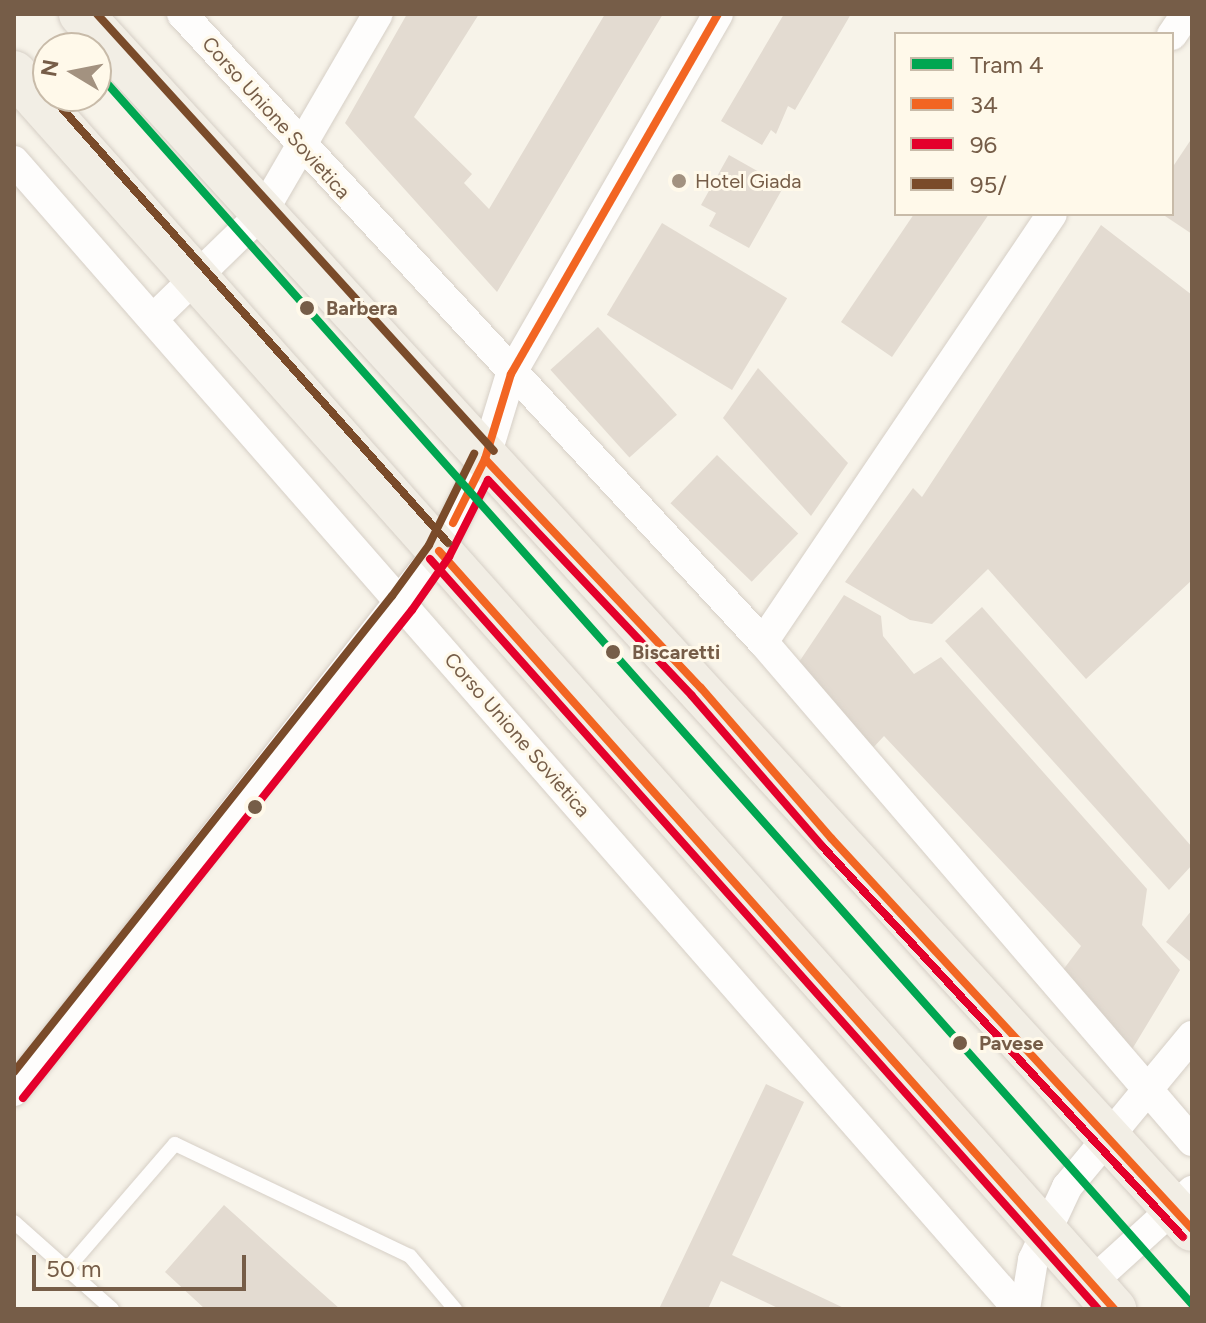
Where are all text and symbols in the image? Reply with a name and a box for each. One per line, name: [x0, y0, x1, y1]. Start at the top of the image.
north arrow: [32, 32, 112, 112]
street label: Corso Unione Sovietica: [197, 32, 355, 204]
legend: [894, 32, 1174, 216]
text: Tram 4: [970, 50, 1044, 79]
text: N: [35, 57, 65, 79]
text: 34: [970, 90, 998, 119]
text: 96: [970, 130, 997, 159]
place label: Hotel Giada: [695, 169, 801, 193]
text: 95/: [970, 170, 1007, 199]
marker: Hotel Giada: [670, 172, 688, 190]
marker: Barbera: [295, 296, 319, 320]
place label: Barbera: [326, 296, 398, 320]
marker: Biscaretti: [601, 640, 625, 664]
place label: Biscaretti: [632, 640, 720, 664]
street label: Corso Unione Sovietica: [439, 648, 595, 822]
unlabelled marker: [247, 799, 263, 815]
marker: Pavese: [948, 1031, 972, 1055]
place label: Pavese: [979, 1031, 1044, 1055]
scale bar: [36, 1239, 250, 1289]
text: 50 m: [46, 1254, 102, 1283]

